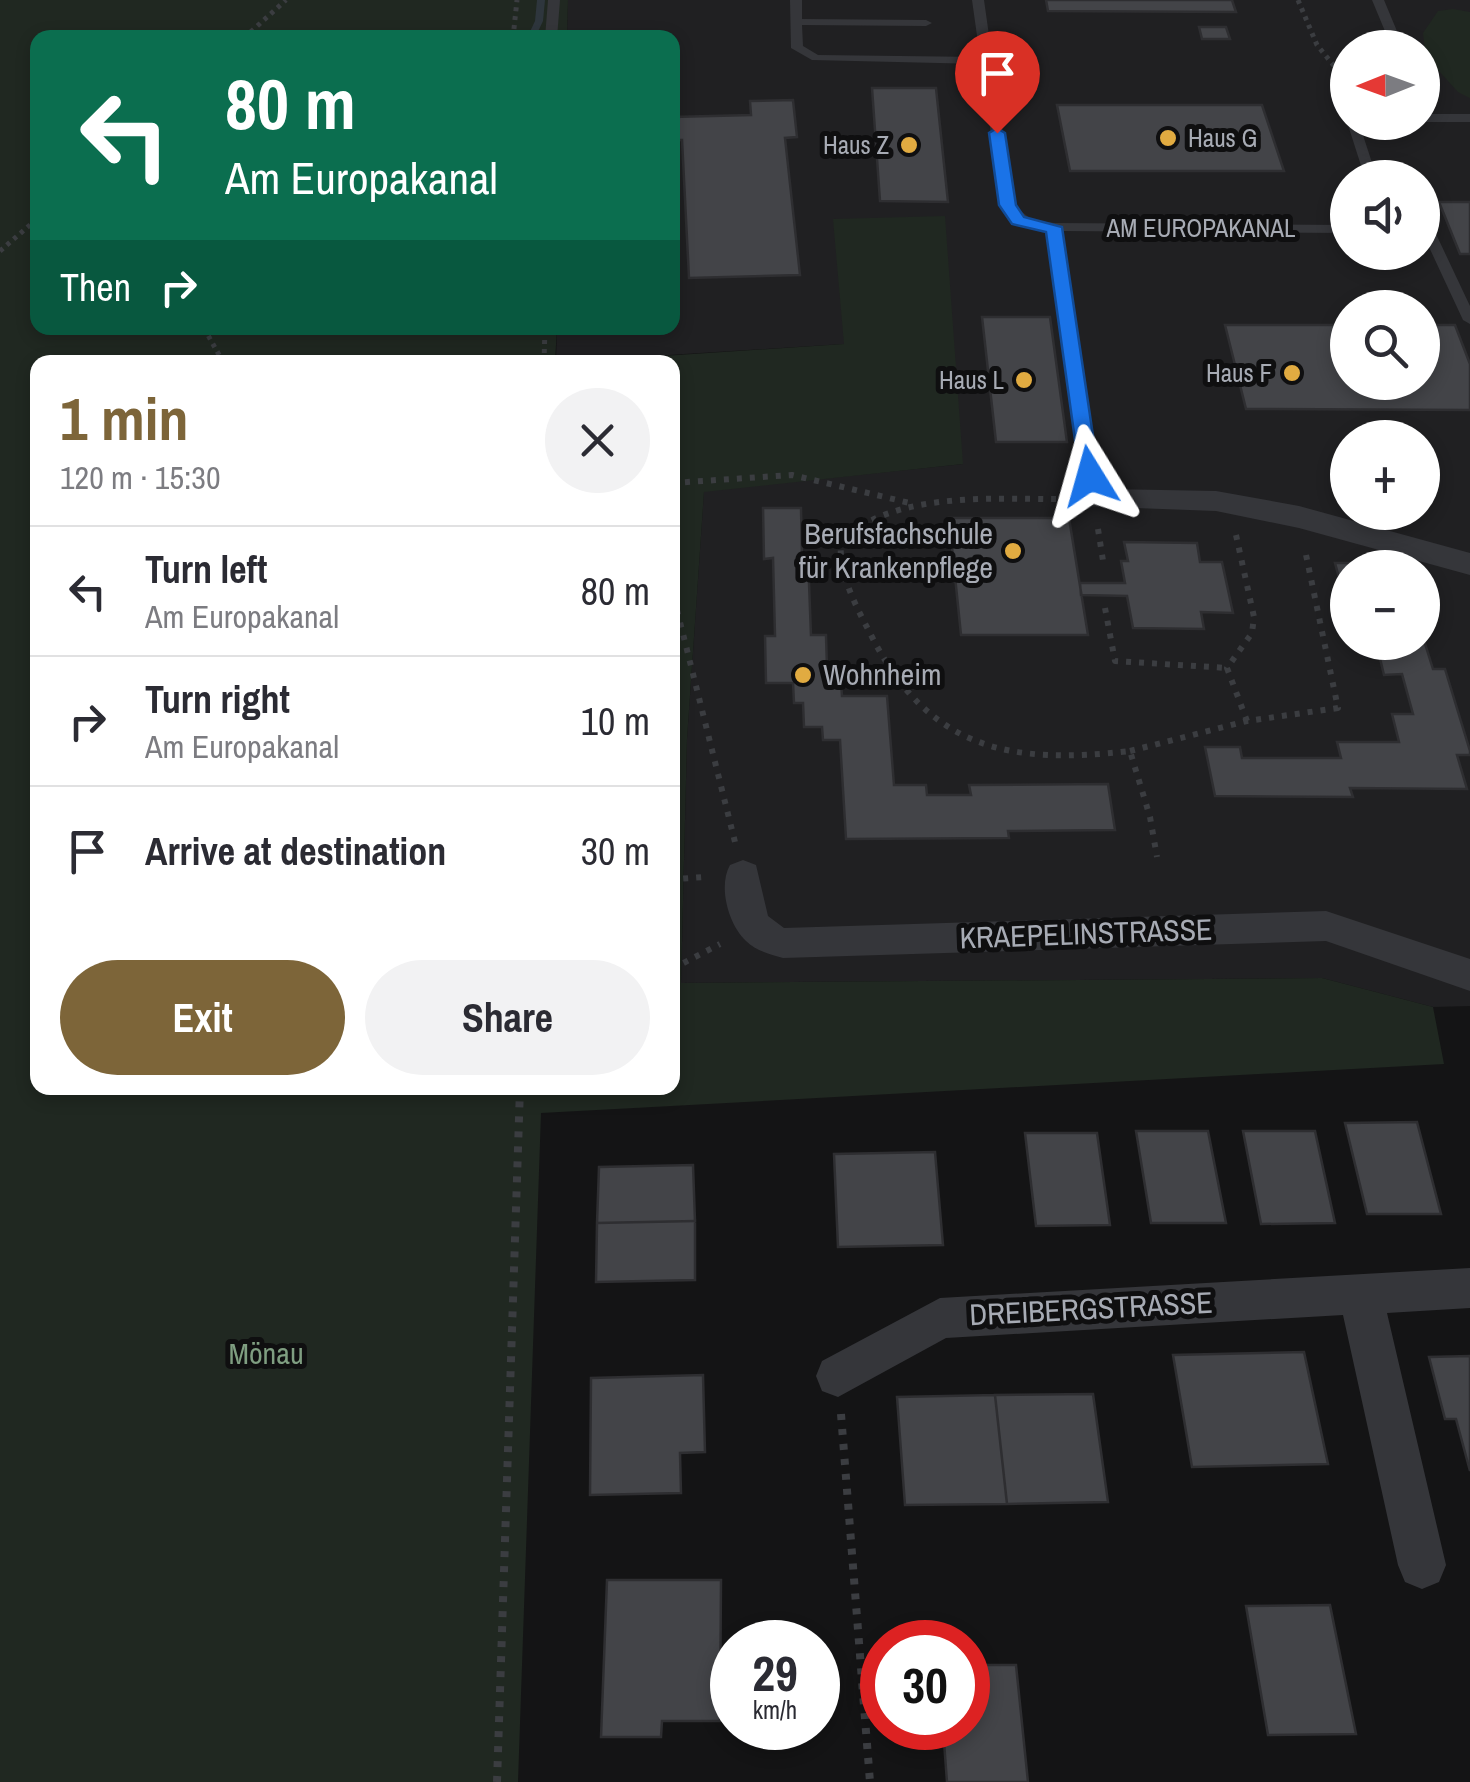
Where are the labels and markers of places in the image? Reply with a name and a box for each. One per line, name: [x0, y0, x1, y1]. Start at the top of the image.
pin: [955, 31, 1040, 134]
place label: Haus G: [1188, 121, 1258, 155]
marker: Haus G: [1157, 127, 1179, 149]
place label: Haus Z: [823, 128, 889, 162]
marker: Haus Z: [898, 134, 920, 156]
place label: Haus F: [1206, 356, 1272, 390]
marker: Haus F: [1281, 362, 1303, 384]
place label: Haus L: [939, 363, 1004, 397]
marker: Haus L: [1013, 369, 1035, 391]
place label: Berufsfachschule für Krankenpflege: [799, 513, 993, 587]
marker: Berufsfachschule für Krankenpflege: [1002, 540, 1024, 562]
place label: Wohnheim: [823, 654, 942, 694]
marker: Wohnheim: [792, 664, 814, 686]

